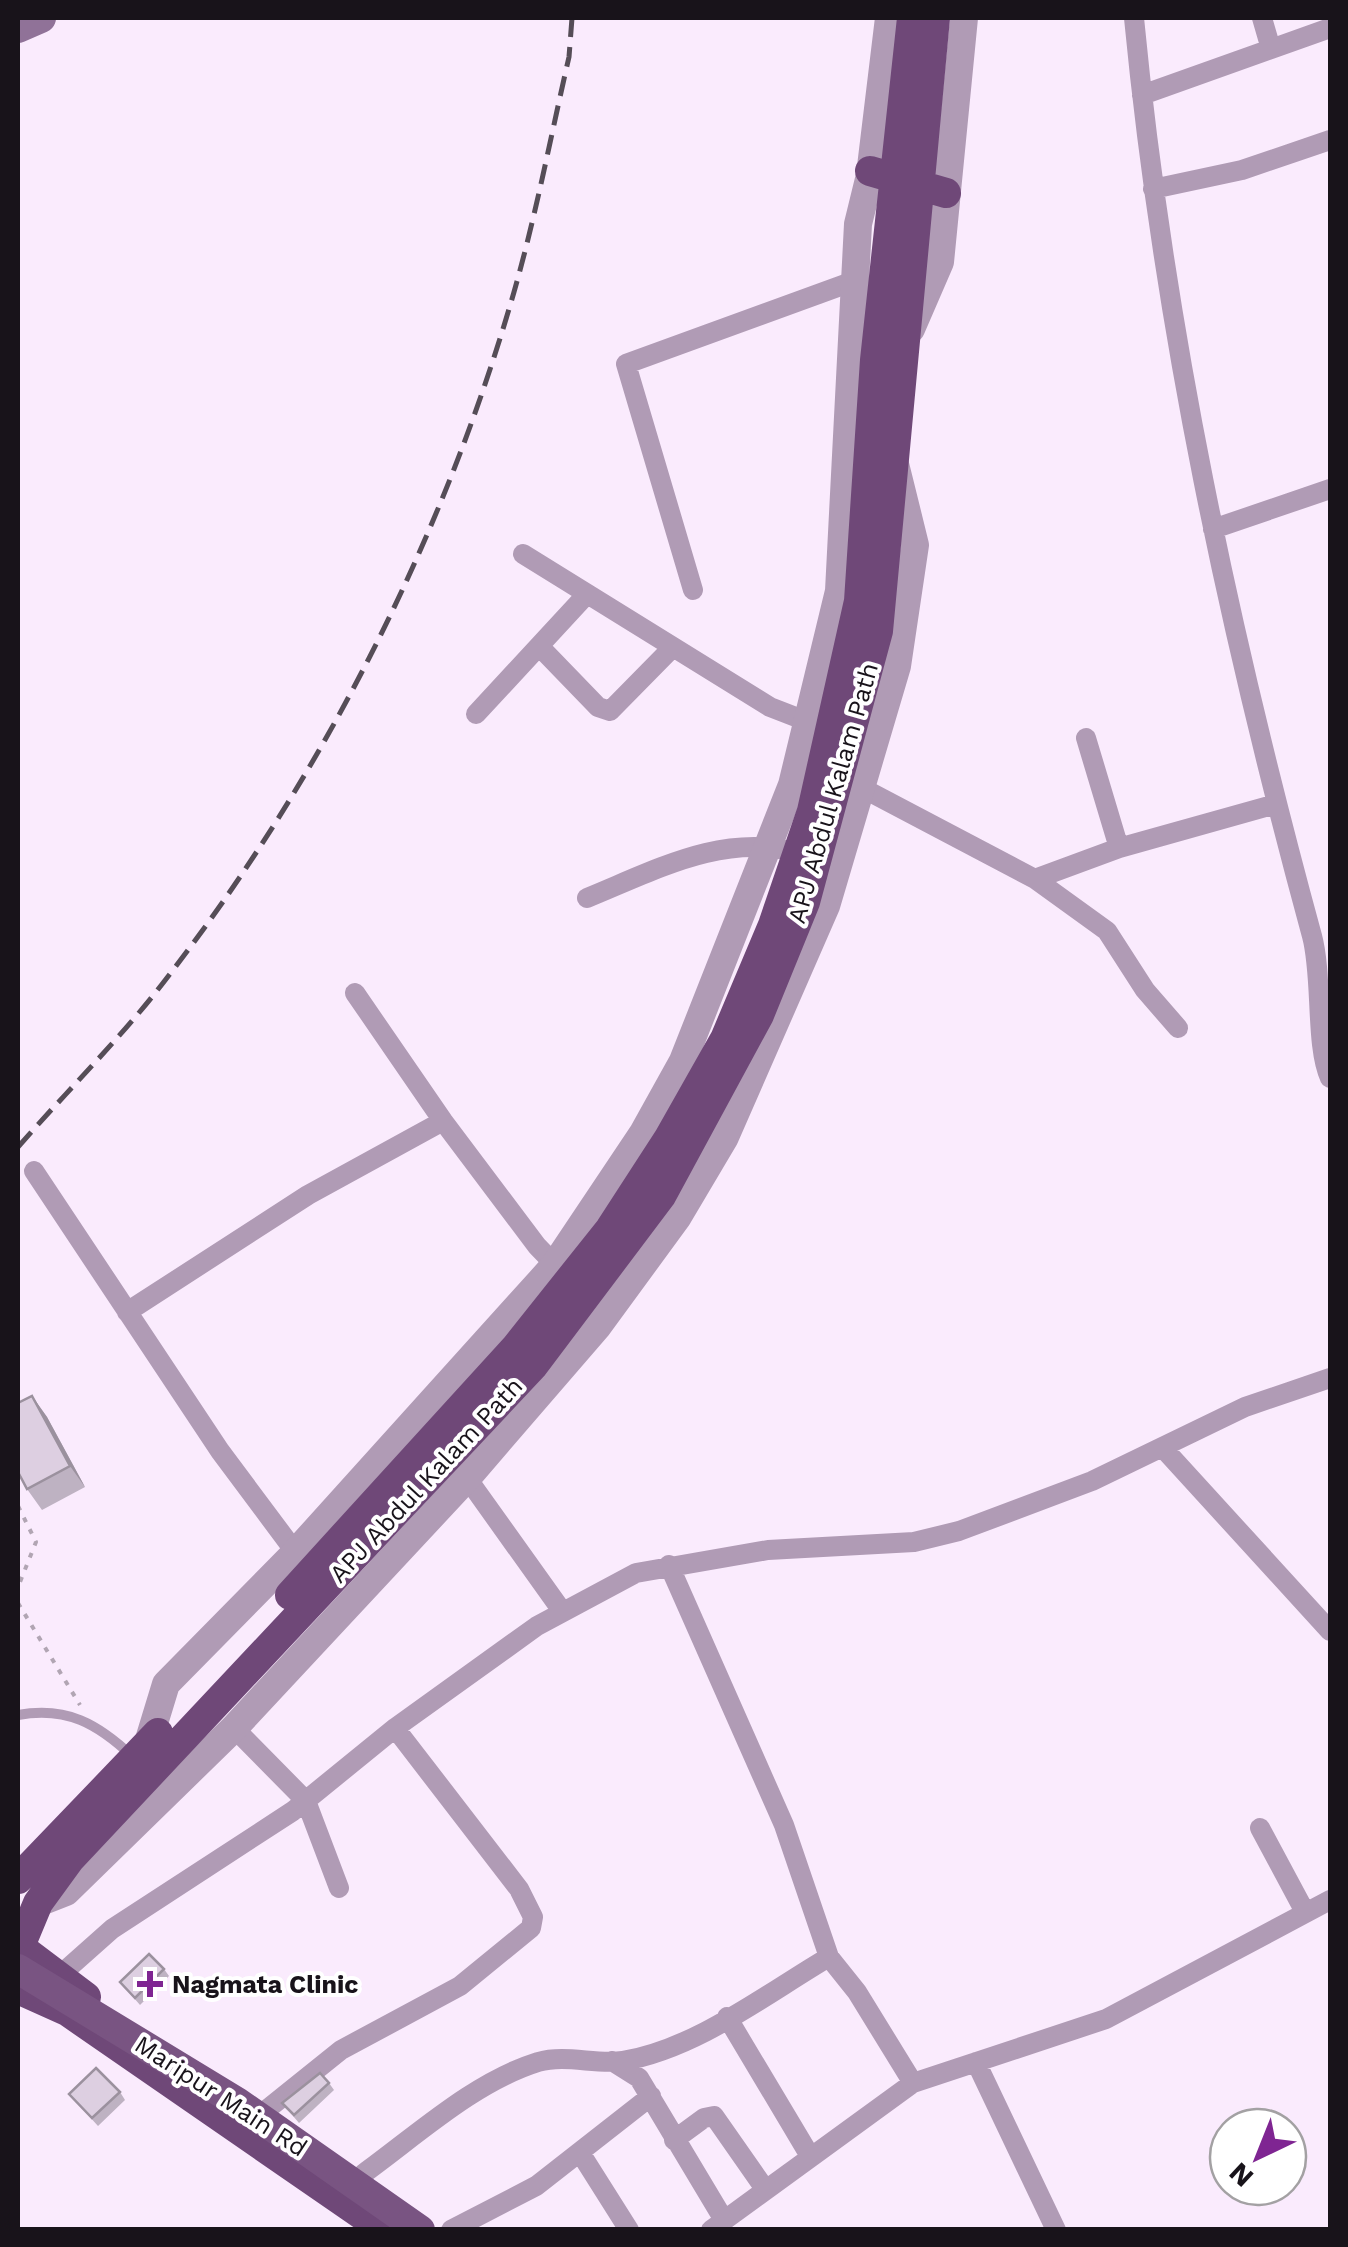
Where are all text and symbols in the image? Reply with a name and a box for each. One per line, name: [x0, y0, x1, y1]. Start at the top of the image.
street label: APJ Abdul Kalam Path: [782, 659, 884, 927]
street label: APJ Abdul Kalam Path: [323, 1372, 529, 1588]
place label: Nagmata Clinic: [172, 1970, 359, 1999]
marker: Nagmata Clinic: [137, 1971, 163, 1997]
street label: Maripur Main Rd: [130, 2030, 312, 2162]
north arrow: [1208, 2107, 1308, 2207]
text: N: [1222, 2156, 1260, 2194]

